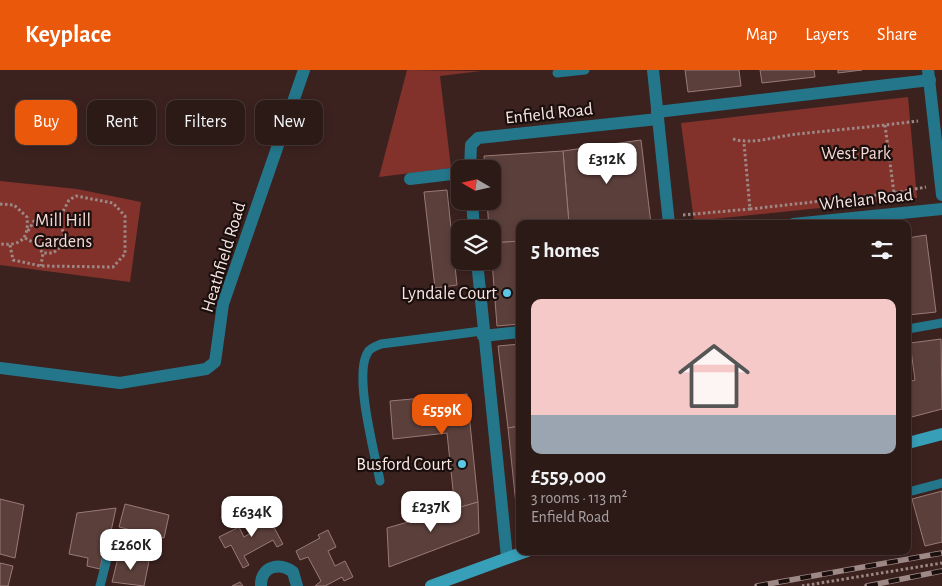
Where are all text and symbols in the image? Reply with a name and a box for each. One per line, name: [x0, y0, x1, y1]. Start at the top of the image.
text: Keyplace: [25, 23, 111, 47]
text: Map: [746, 26, 777, 44]
text: Layers: [805, 26, 849, 44]
text: Share: [877, 26, 917, 44]
chip: Buy: [15, 100, 77, 145]
chip: Rent: [87, 100, 156, 145]
chip: Filters: [166, 100, 245, 145]
chip: New: [255, 100, 323, 145]
street label: Enfield Road: [504, 100, 594, 128]
pin: £312K: [572, 142, 642, 185]
park label: West Park: [821, 145, 892, 163]
text: £312K: [589, 151, 625, 167]
north arrow: [451, 160, 501, 210]
map controls: [451, 160, 501, 270]
street label: Whelan Road: [818, 186, 914, 214]
street label: Heathfield Road: [199, 200, 249, 315]
park label: Mill Hill Gardens: [34, 212, 92, 251]
button: layers: [451, 220, 501, 270]
icon: filters: [868, 236, 896, 264]
text: 5 homes: [531, 240, 600, 261]
place label: Lyndale Court: [401, 285, 497, 303]
marker: Lyndale Court: [501, 287, 513, 299]
icon: home: [669, 331, 759, 421]
pin: £559K: [407, 394, 477, 436]
text: £559K: [423, 402, 461, 418]
place label: Busford Court: [356, 456, 452, 474]
marker: Busford Court: [456, 458, 468, 470]
text: £559,000: [531, 466, 606, 487]
pin: £237K: [396, 490, 466, 533]
text: 3 rooms · 113 m²: [531, 490, 627, 506]
pin: £634K: [217, 496, 287, 538]
text: £237K: [412, 499, 450, 515]
text: £634K: [232, 504, 272, 520]
text: Enfield Road: [531, 509, 610, 525]
pin: £260K: [96, 528, 166, 571]
text: £260K: [111, 537, 151, 553]

